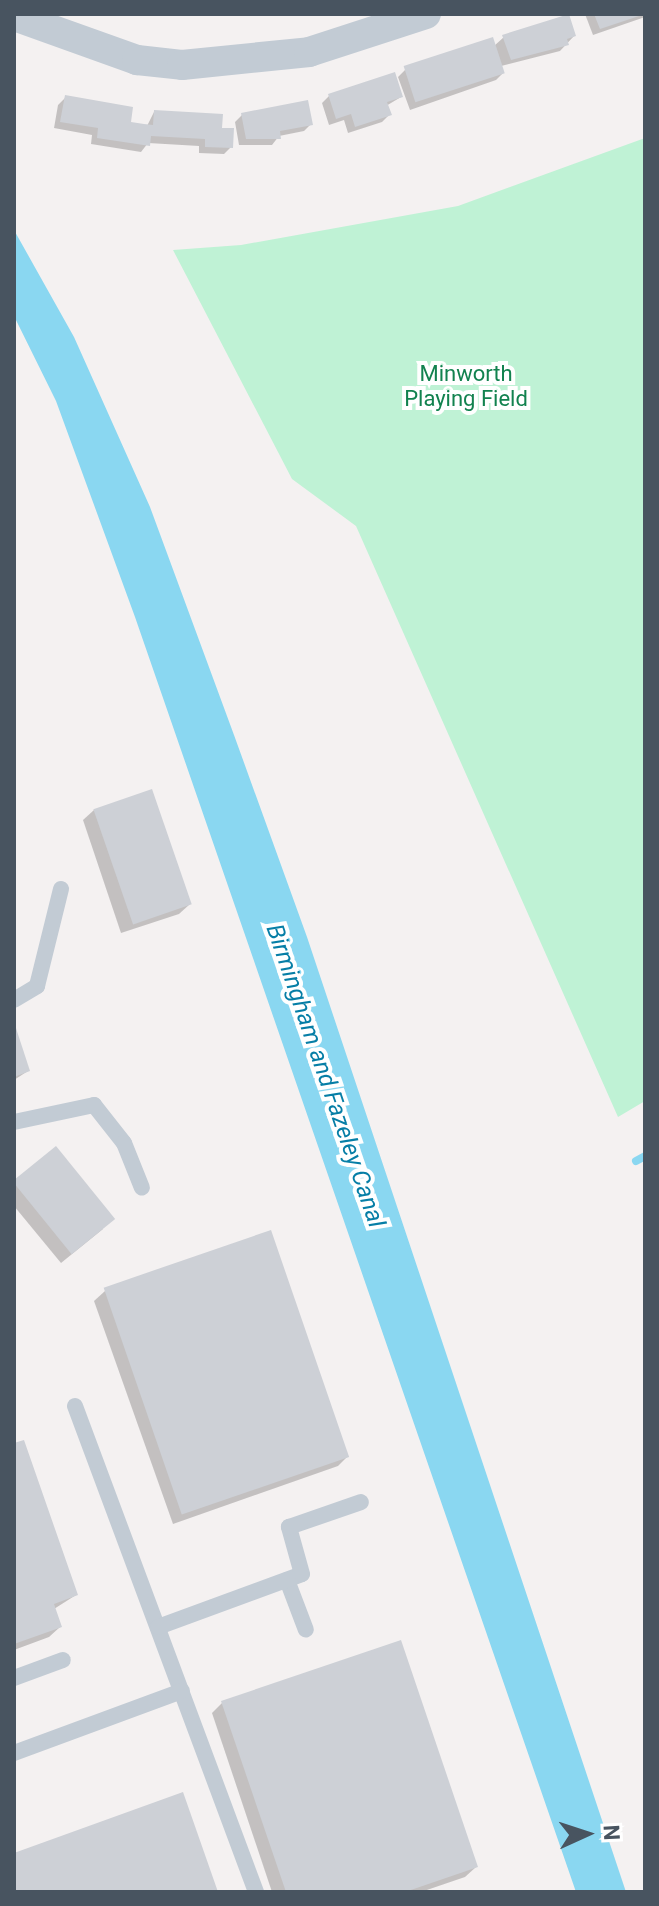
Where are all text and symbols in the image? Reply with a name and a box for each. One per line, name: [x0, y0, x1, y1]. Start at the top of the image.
park label: Minworth Playing Field: [404, 360, 528, 412]
water label: Birmingham and Fazeley Canal: [259, 920, 391, 1232]
north arrow: [547, 1794, 627, 1874]
text: N: [599, 1824, 624, 1841]

